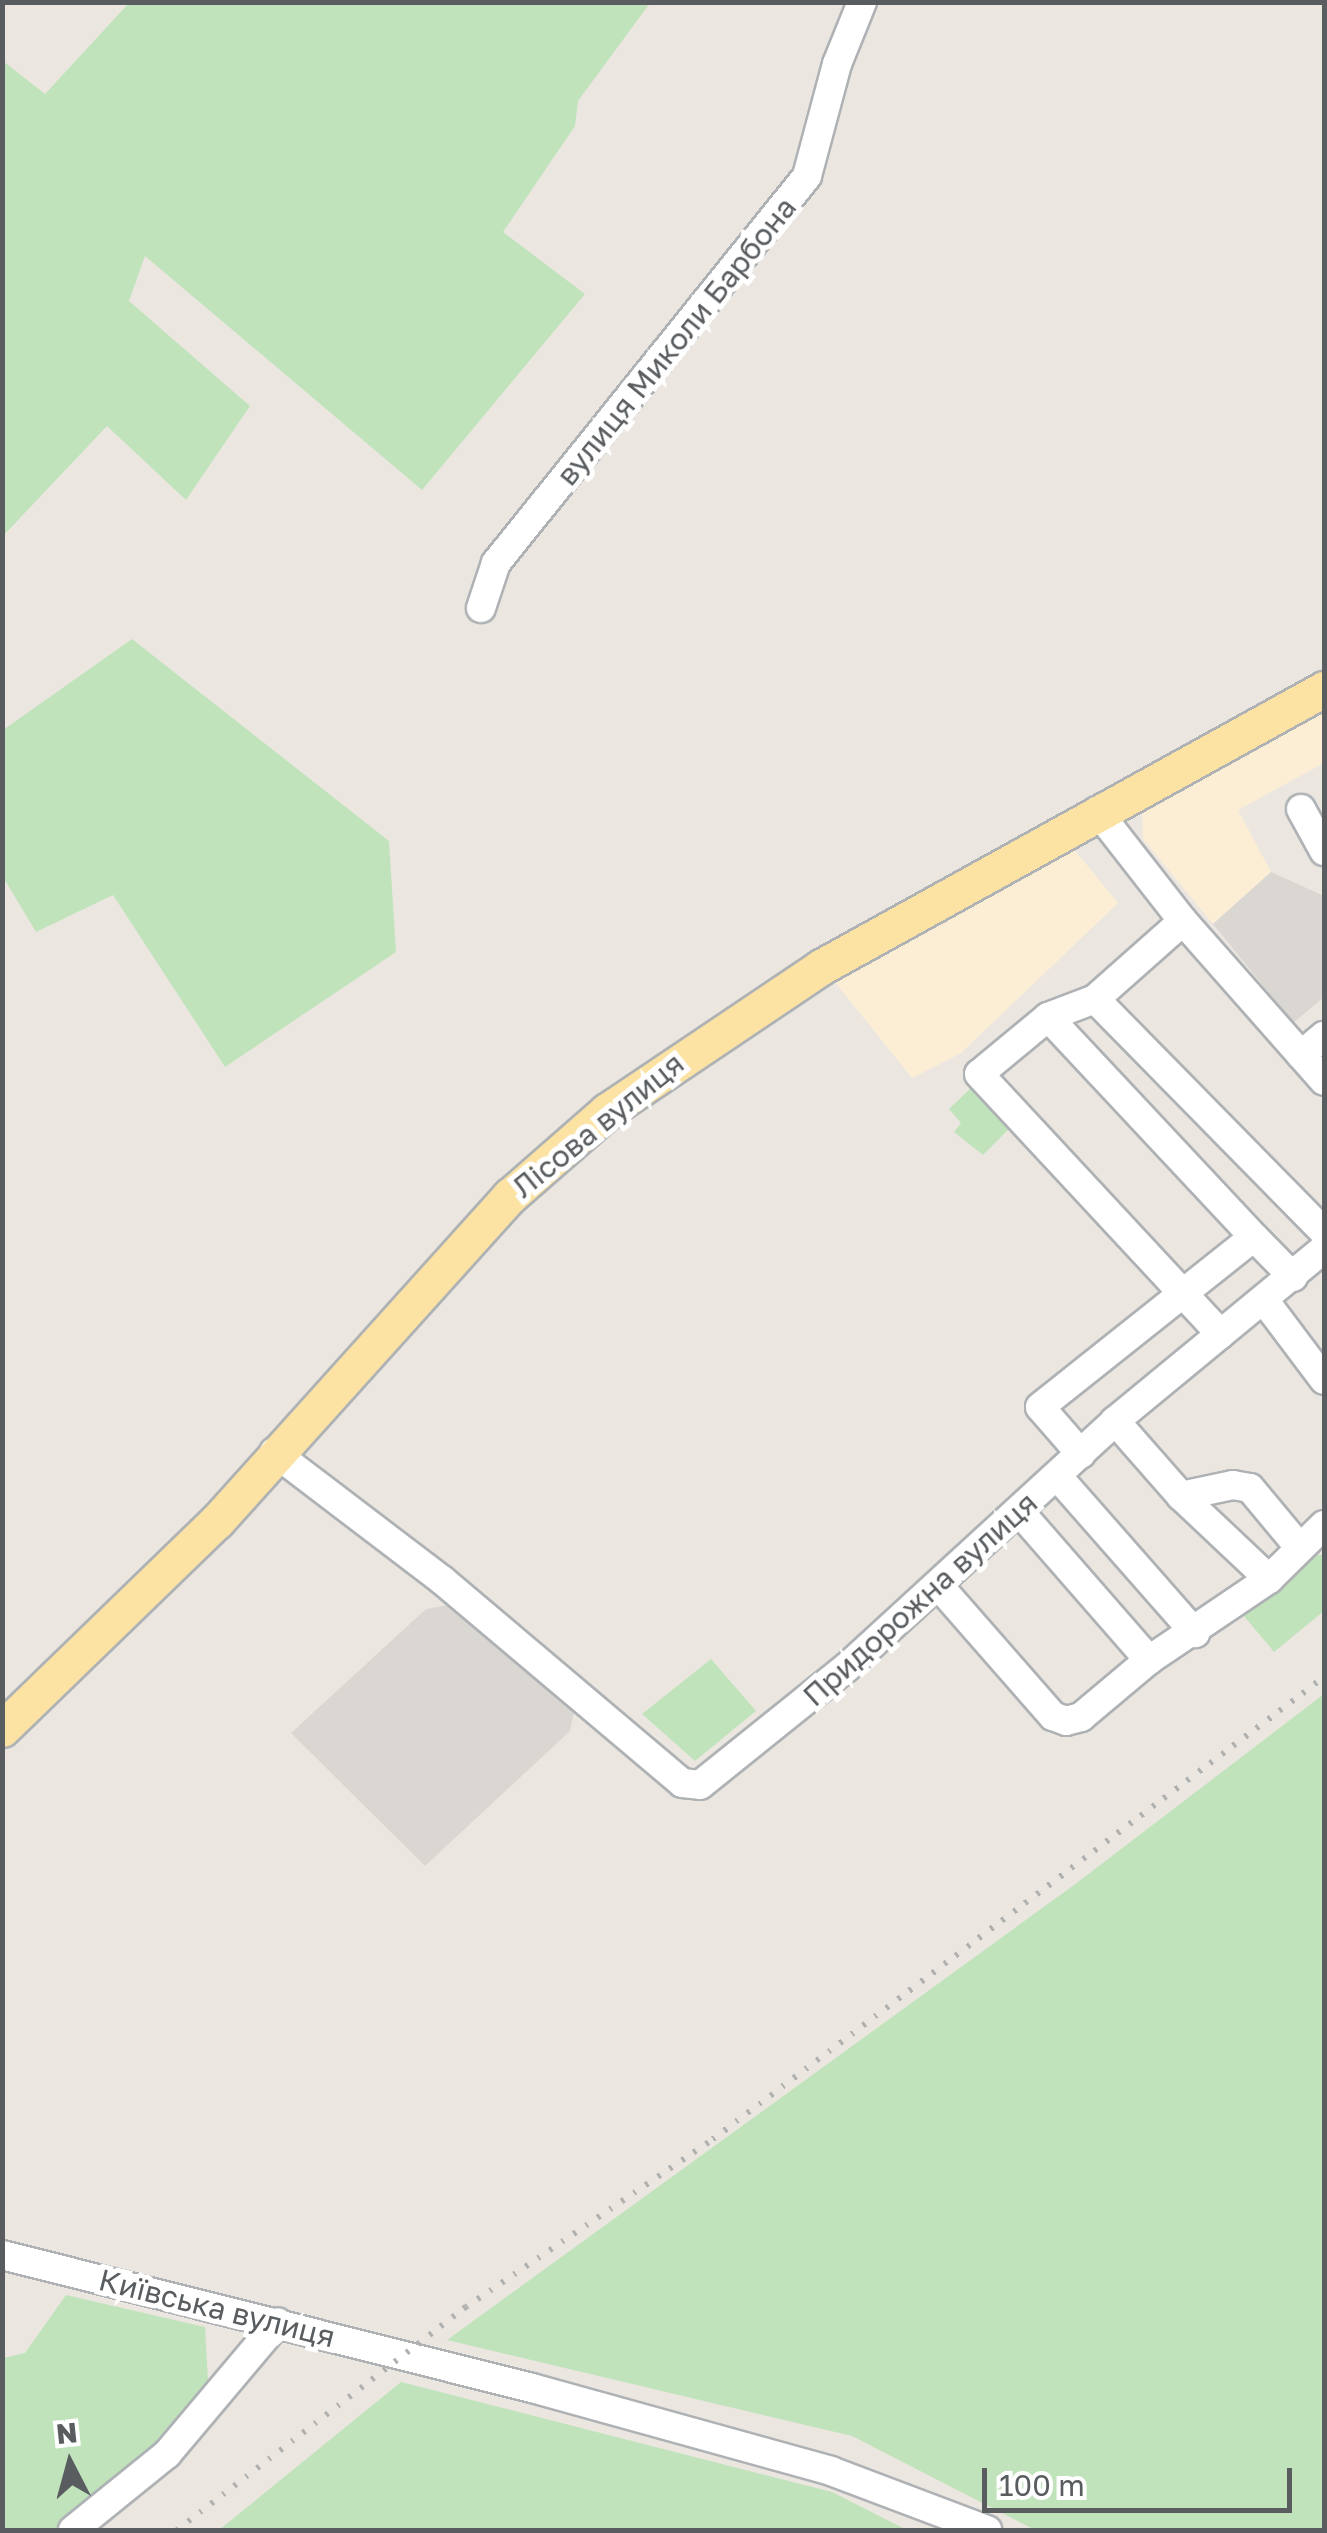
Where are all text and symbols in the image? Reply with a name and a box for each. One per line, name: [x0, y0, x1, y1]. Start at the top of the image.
street label: вулиця Миколи Барбона: [549, 190, 803, 492]
street label: Лісова вулиця: [505, 1045, 691, 1205]
street label: Придорожна вулиця: [796, 1484, 1044, 1714]
street label: Київська вулиця: [95, 2261, 339, 2355]
north arrow: [20, 2413, 120, 2513]
text: N: [55, 2415, 79, 2450]
scale bar: [987, 2448, 1297, 2510]
text: 100 m: [999, 2467, 1085, 2503]

